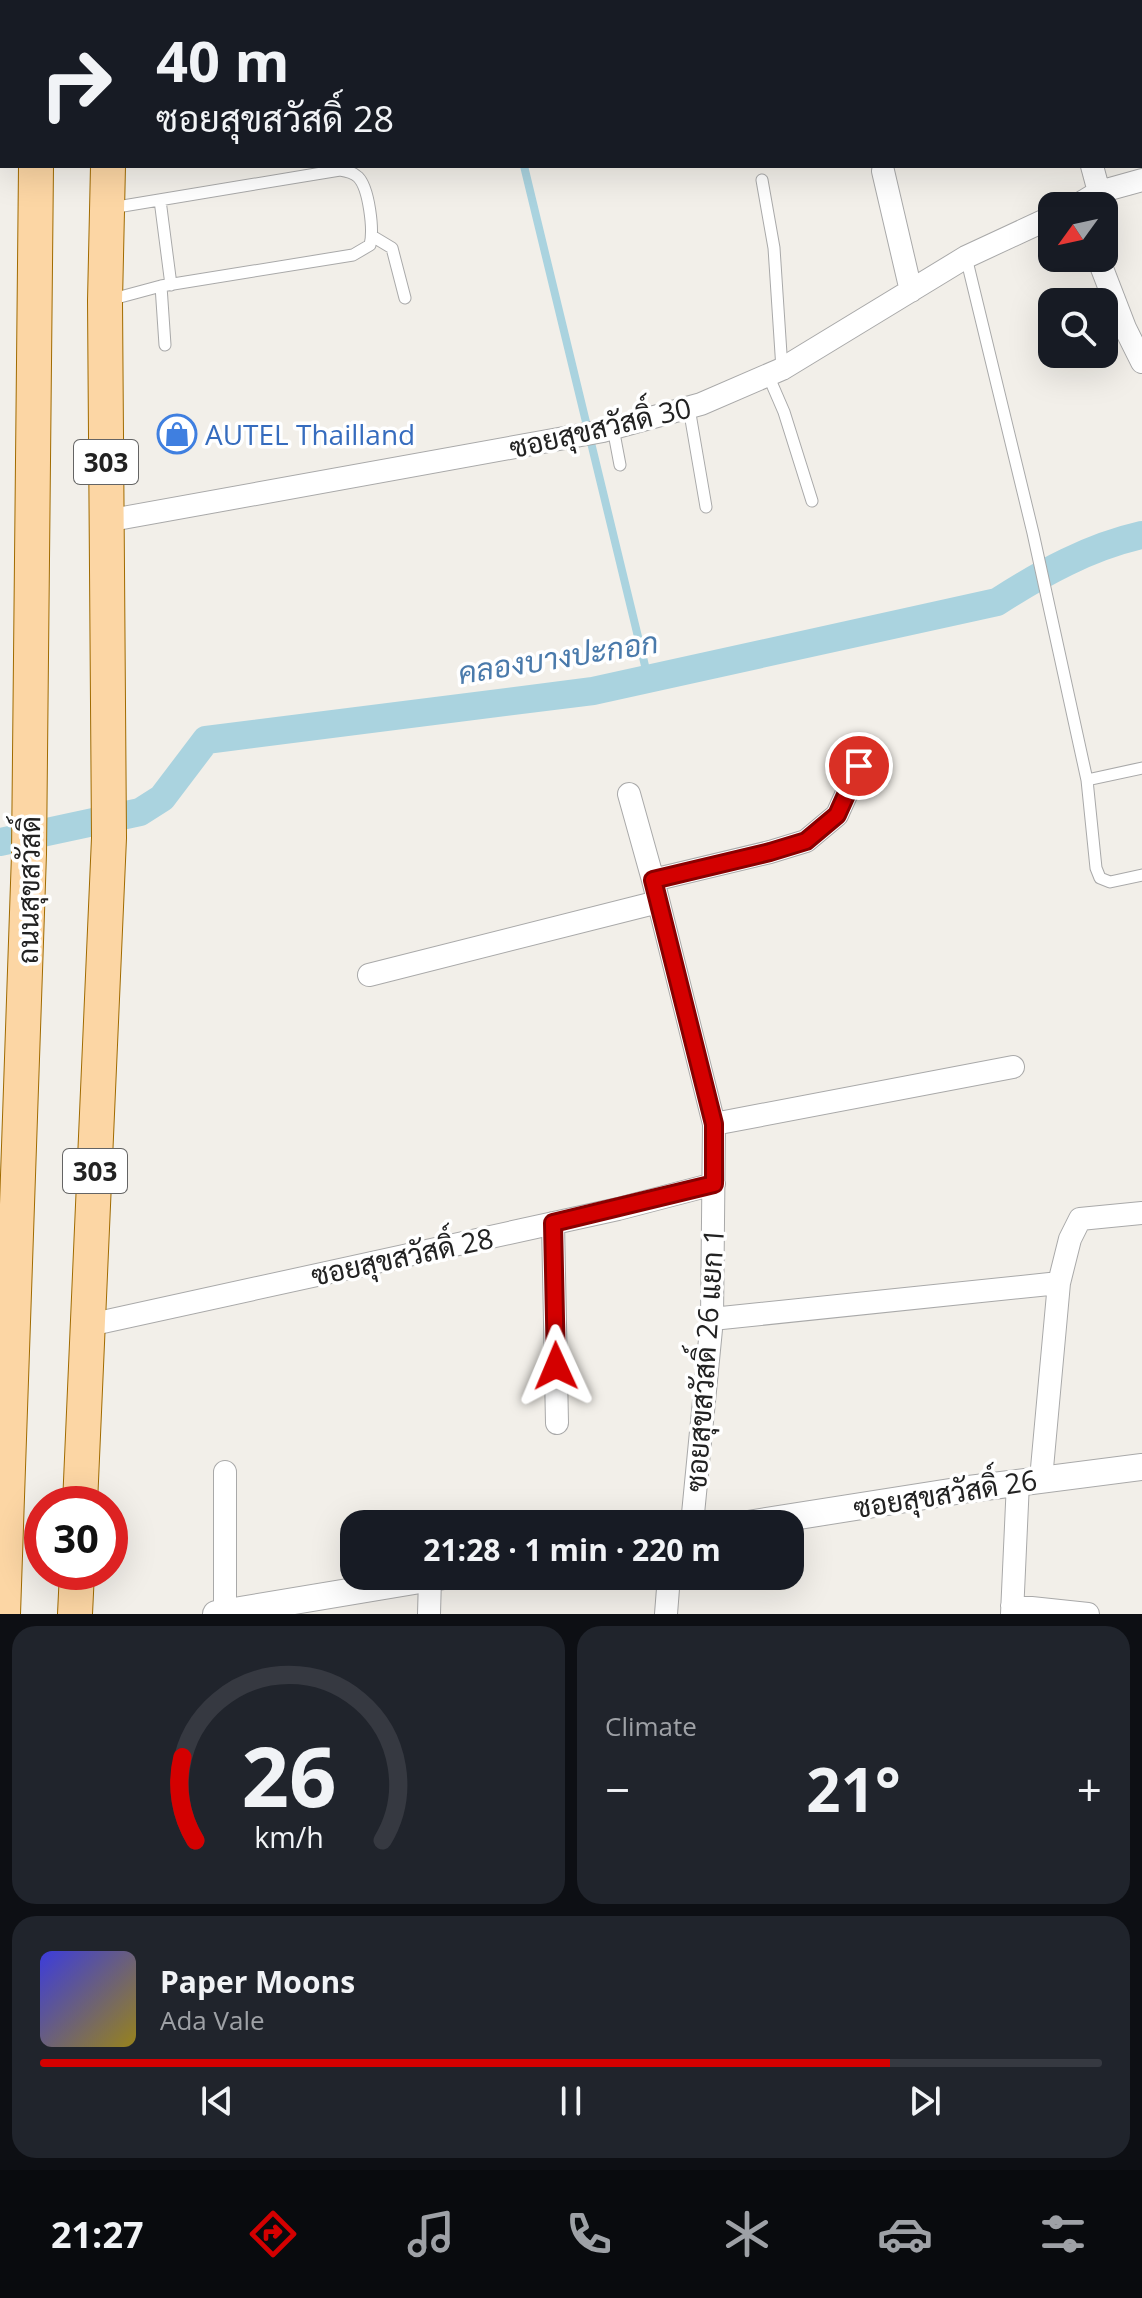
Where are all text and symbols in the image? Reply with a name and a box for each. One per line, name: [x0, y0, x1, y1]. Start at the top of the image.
text: 40 m: [156, 22, 290, 98]
icon: right: [24, 32, 128, 136]
text: ซอยสุขสวัสดิ์ 28: [156, 94, 394, 143]
north arrow: [1038, 192, 1118, 272]
map controls: [1038, 192, 1118, 368]
button: search: [1038, 288, 1118, 368]
street label: ซอยสุขสวัสดิ์ 30: [505, 384, 695, 468]
shop icon: AUTEL Thailland: [156, 413, 198, 455]
place label: AUTEL Thailland: [205, 415, 415, 453]
road number: 303: [74, 440, 138, 484]
water label: คลองบางปะกอก: [455, 621, 661, 693]
pin: [825, 732, 893, 800]
icon: arrive: [837, 744, 881, 788]
street label: ถนนสุขสวัสดิ์: [4, 816, 50, 964]
road number: 303: [63, 1149, 127, 1193]
street label: ซอยสุขสวัสดิ์ 28: [307, 1215, 497, 1296]
street label: ซอยสุขสวัสดิ์ 26 แยก 1: [672, 1227, 734, 1493]
position arrow: [514, 1324, 598, 1408]
street label: ซอยสุขสวัสดิ์ 26: [850, 1456, 1040, 1528]
speed limit sign: 30: [24, 1486, 128, 1590]
text: 21:28 · 1 min · 220 m: [423, 1529, 721, 1570]
text: Climate: [605, 1708, 697, 1744]
text: 26: [241, 1718, 336, 1831]
text: 21°: [806, 1748, 901, 1830]
text: −: [605, 1759, 630, 1819]
text: +: [1077, 1759, 1102, 1819]
text: km/h: [254, 1817, 323, 1856]
text: Paper Moons: [160, 1961, 355, 2002]
text: Ada Vale: [160, 2002, 265, 2038]
icon: previous: [195, 2079, 239, 2123]
icon: pause: [549, 2079, 593, 2123]
icon: next: [903, 2079, 947, 2123]
icon: directions: [245, 2206, 301, 2262]
icon: music: [403, 2206, 459, 2262]
icon: phone: [561, 2206, 617, 2262]
icon: climate: [719, 2206, 775, 2262]
icon: car: [877, 2206, 933, 2262]
icon: filters: [1035, 2206, 1091, 2262]
text: 21:27: [51, 2210, 144, 2259]

